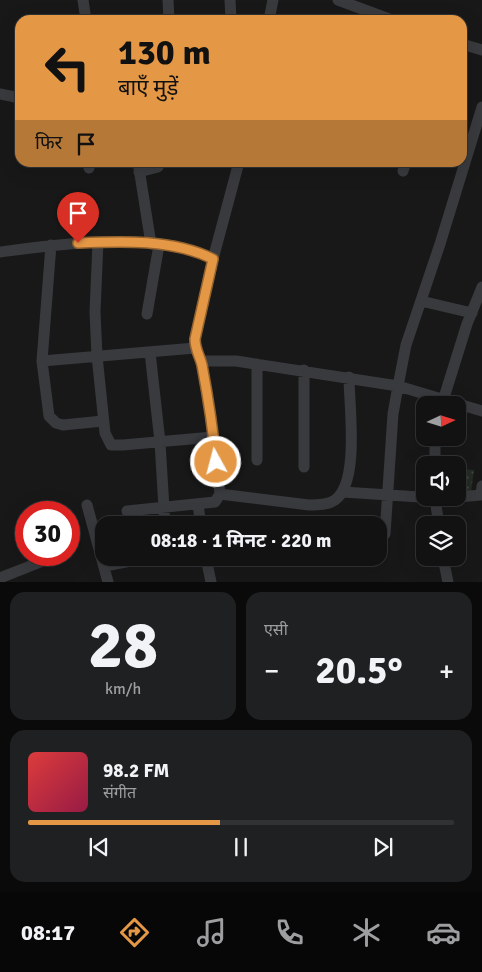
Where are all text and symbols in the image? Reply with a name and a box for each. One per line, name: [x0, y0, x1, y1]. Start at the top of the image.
text: 130 m: [118, 31, 211, 74]
icon: left: [35, 35, 100, 100]
text: बाएँ मुड़ें: [118, 74, 178, 101]
icon: arrive: [72, 130, 100, 158]
text: फिर: [35, 131, 62, 155]
pin: [57, 192, 99, 243]
icon: arrive: [64, 199, 92, 227]
north arrow: [416, 396, 466, 446]
map controls: [416, 396, 466, 566]
position arrow: [189, 435, 241, 487]
button: sound: [416, 456, 466, 506]
speed limit sign: 30: [15, 501, 80, 566]
button: layers: [416, 516, 466, 566]
text: 08:18 · 1 मिनट · 220 m: [151, 529, 331, 553]
text: 28: [88, 606, 158, 686]
text: एसी: [264, 620, 288, 640]
text: 20.5°: [315, 647, 403, 694]
text: −: [264, 654, 279, 688]
text: +: [439, 654, 454, 688]
text: km/h: [105, 679, 141, 699]
text: 98.2 FM: [103, 759, 169, 783]
text: संगीत: [103, 783, 136, 803]
icon: previous: [85, 833, 113, 861]
icon: pause: [227, 833, 255, 861]
icon: next: [369, 833, 397, 861]
icon: directions: [117, 915, 152, 950]
icon: music: [194, 915, 229, 950]
icon: phone: [272, 915, 307, 950]
icon: climate: [349, 915, 384, 950]
icon: car: [426, 915, 461, 950]
text: 08:17: [21, 919, 75, 946]

